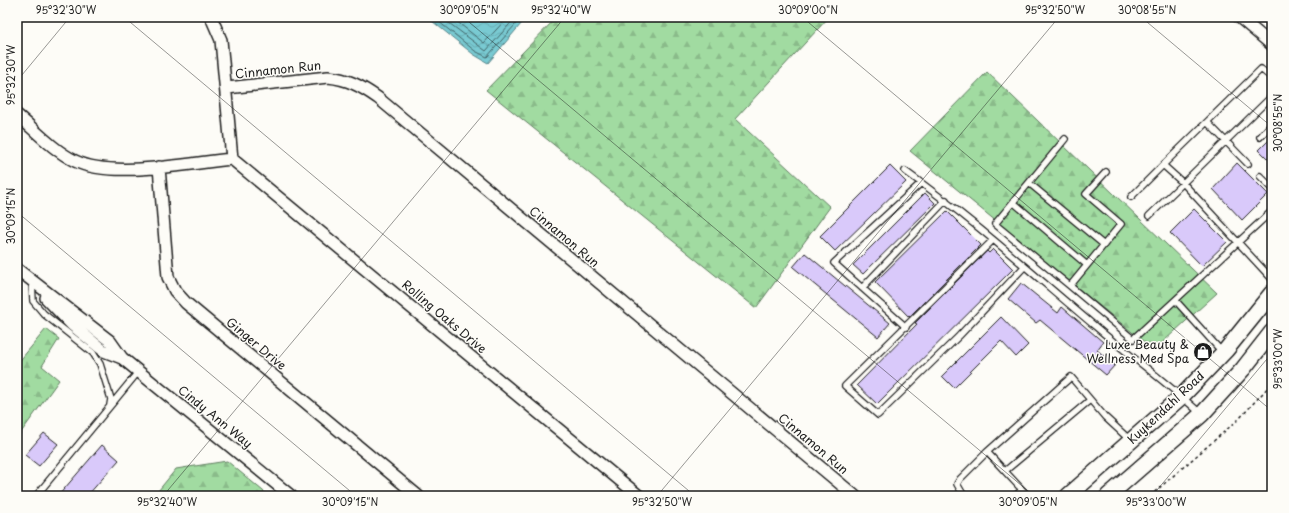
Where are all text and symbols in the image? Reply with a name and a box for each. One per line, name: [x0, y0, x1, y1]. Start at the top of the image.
text: 95°32'30"W: [36, 2, 97, 17]
text: 30°09'05"N: [440, 2, 499, 17]
text: 95°32'40"W: [531, 2, 592, 17]
text: 30°09'00"N: [778, 2, 838, 17]
text: 95°32'50"W: [1025, 2, 1086, 17]
text: 30°08'55"N: [1118, 2, 1176, 17]
text: 95°32'30"W: [3, 44, 18, 105]
street label: Cinnamon Run: [234, 56, 322, 82]
text: 30°08'55"N: [1270, 94, 1285, 152]
text: 30°09'15"N: [3, 188, 18, 244]
street label: Cinnamon Run: [526, 202, 604, 271]
street label: Rolling Oaks Drive: [398, 275, 491, 357]
street label: Ginger Drive: [223, 313, 291, 374]
text: 95°33'00"W: [1270, 328, 1285, 389]
place label: Luxe Beauty & Wellness Med Spa: [1086, 335, 1190, 367]
shop icon: Luxe Beauty & Wellness Med Spa: [1192, 341, 1214, 363]
street label: Kuykendahl Road: [1123, 367, 1208, 448]
street label: Cindy Ann Way: [175, 381, 257, 452]
street label: Cinnamon Run: [775, 409, 853, 478]
text: 95°32'40"W: [137, 494, 198, 509]
text: 30°09'15"N: [322, 494, 378, 509]
text: 95°32'50"W: [632, 494, 693, 509]
text: 30°09'05"N: [999, 494, 1058, 509]
text: 95°33'00"W: [1126, 494, 1187, 509]

